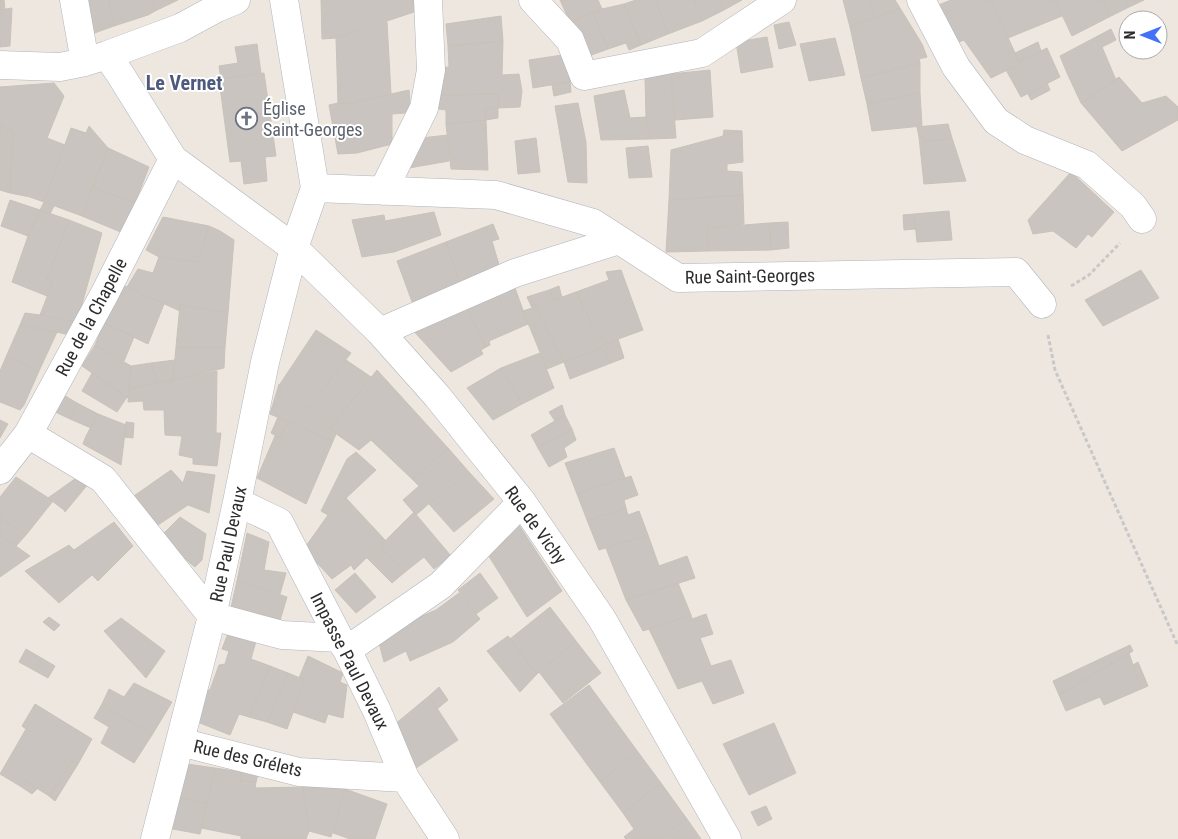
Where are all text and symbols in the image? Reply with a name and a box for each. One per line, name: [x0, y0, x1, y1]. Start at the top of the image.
north arrow: [1118, 10, 1168, 60]
text: N: [1122, 31, 1138, 39]
district label: Le Vernet: [146, 71, 222, 95]
place label: Église Saint-Georges: [263, 98, 363, 140]
church icon: Église Saint-Georges: [235, 106, 259, 130]
street label: Rue de la Chapelle: [51, 254, 131, 380]
street label: Rue Saint-Georges: [685, 264, 815, 288]
street label: Rue de Vichy: [501, 482, 572, 568]
street label: Rue Paul Devaux: [205, 484, 251, 604]
street label: Impasse Paul Devaux: [306, 589, 394, 733]
street label: Rue des Grélets: [192, 735, 304, 781]

